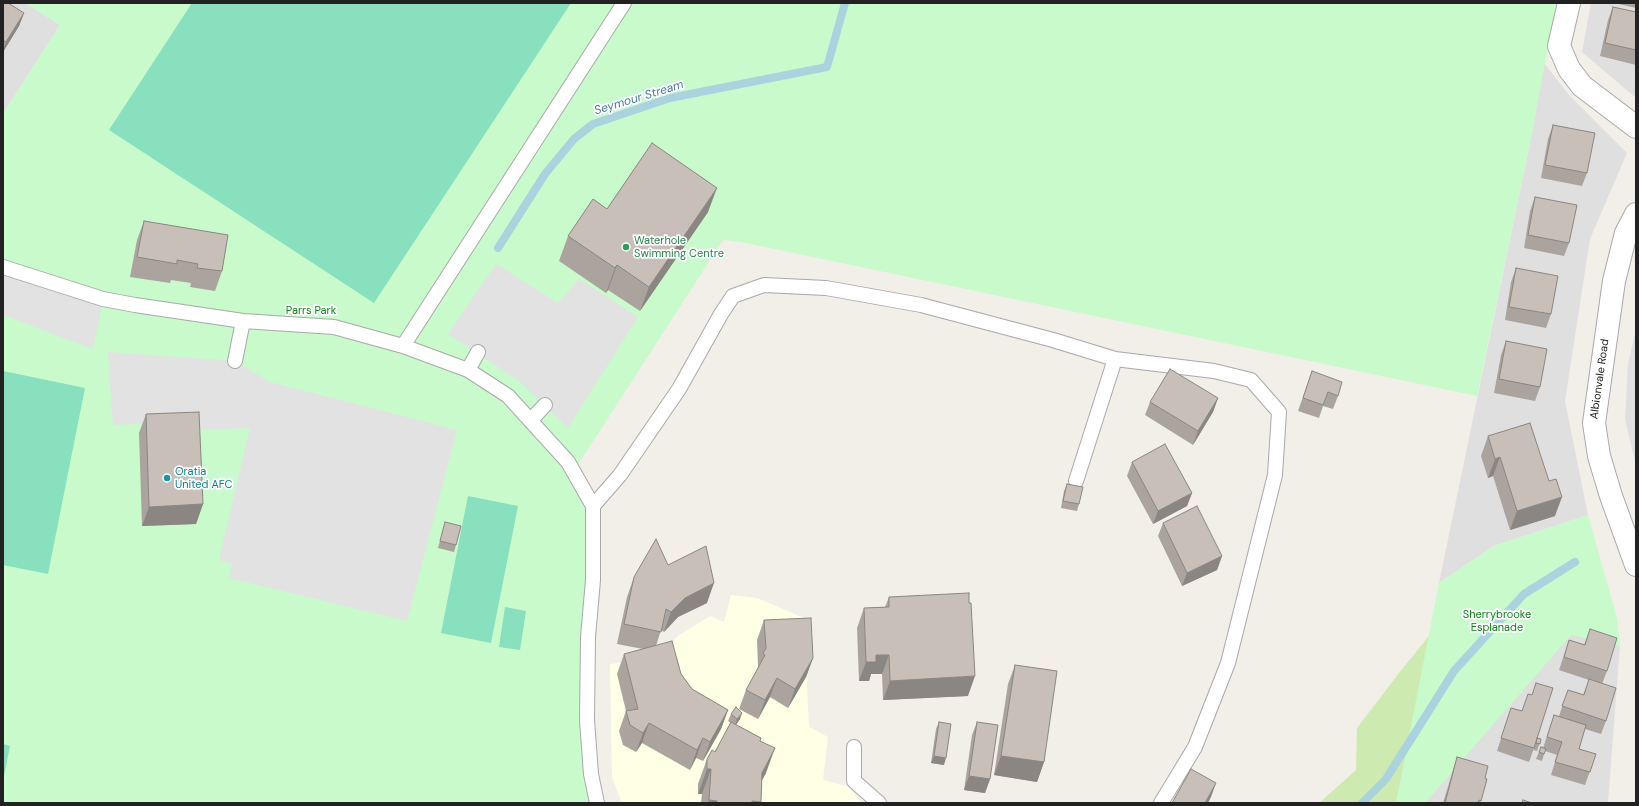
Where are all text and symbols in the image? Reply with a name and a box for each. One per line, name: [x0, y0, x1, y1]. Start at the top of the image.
water label: Seymour Stream: [593, 78, 685, 118]
place label: Waterhole Swimming Centre: [634, 234, 724, 260]
marker: Waterhole Swimming Centre: [621, 242, 631, 252]
park label: Parrs Park: [286, 304, 336, 318]
street label: Albionvale Road: [1588, 338, 1612, 420]
place label: Oratia United AFC: [175, 465, 232, 491]
marker: Oratia United AFC: [162, 473, 172, 483]
park label: Sherrybrooke Esplanade: [1463, 608, 1531, 634]

